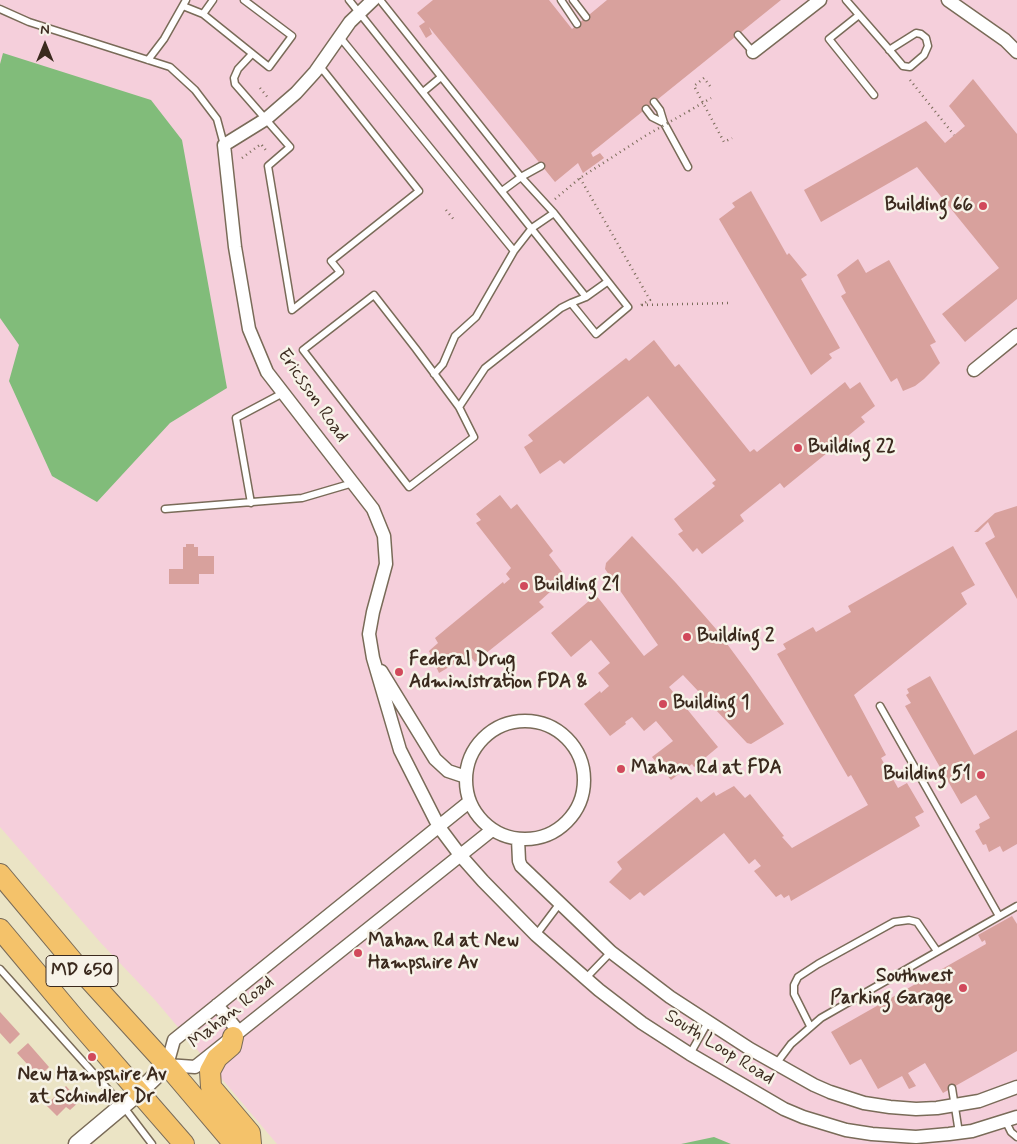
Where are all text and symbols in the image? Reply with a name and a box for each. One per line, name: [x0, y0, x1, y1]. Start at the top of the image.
north arrow: [20, 20, 70, 70]
text: N: [40, 21, 50, 39]
place label: Building 66: [885, 195, 973, 217]
marker: Building 66: [977, 200, 989, 212]
street label: Ericsson Road: [271, 345, 353, 447]
place label: Building 22: [808, 437, 895, 459]
marker: Building 22: [792, 442, 804, 454]
place label: Building 21: [534, 575, 620, 597]
marker: Building 21: [518, 580, 530, 592]
place label: Building 2: [697, 626, 774, 648]
marker: Building 2: [681, 631, 693, 643]
place label: Federal Drug Administration FDA &: [409, 650, 588, 694]
marker: Federal Drug Administration FDA &: [393, 666, 405, 678]
place label: Building 1: [673, 693, 750, 715]
marker: Building 1: [657, 698, 669, 710]
place label: Mahan Rd at FDA: [631, 758, 782, 780]
marker: Mahan Rd at FDA: [615, 763, 627, 775]
place label: Building 51: [883, 764, 971, 786]
marker: Building 51: [975, 769, 987, 781]
place label: Mahan Rd at New Hampshire Av: [368, 931, 519, 975]
marker: Mahan Rd at New Hampshire Av: [352, 947, 364, 959]
road number: MD 650: [46, 956, 118, 986]
place label: Southwest Parking Garage: [830, 966, 953, 1010]
street label: Mahan Road: [185, 972, 279, 1054]
marker: Southwest Parking Garage: [957, 982, 969, 994]
street label: South Loop Road: [660, 1005, 778, 1091]
marker: New Hampshire Av at Schindler Dr: [86, 1051, 98, 1063]
place label: New Hampshire Av at Schindler Dr: [17, 1065, 167, 1109]

